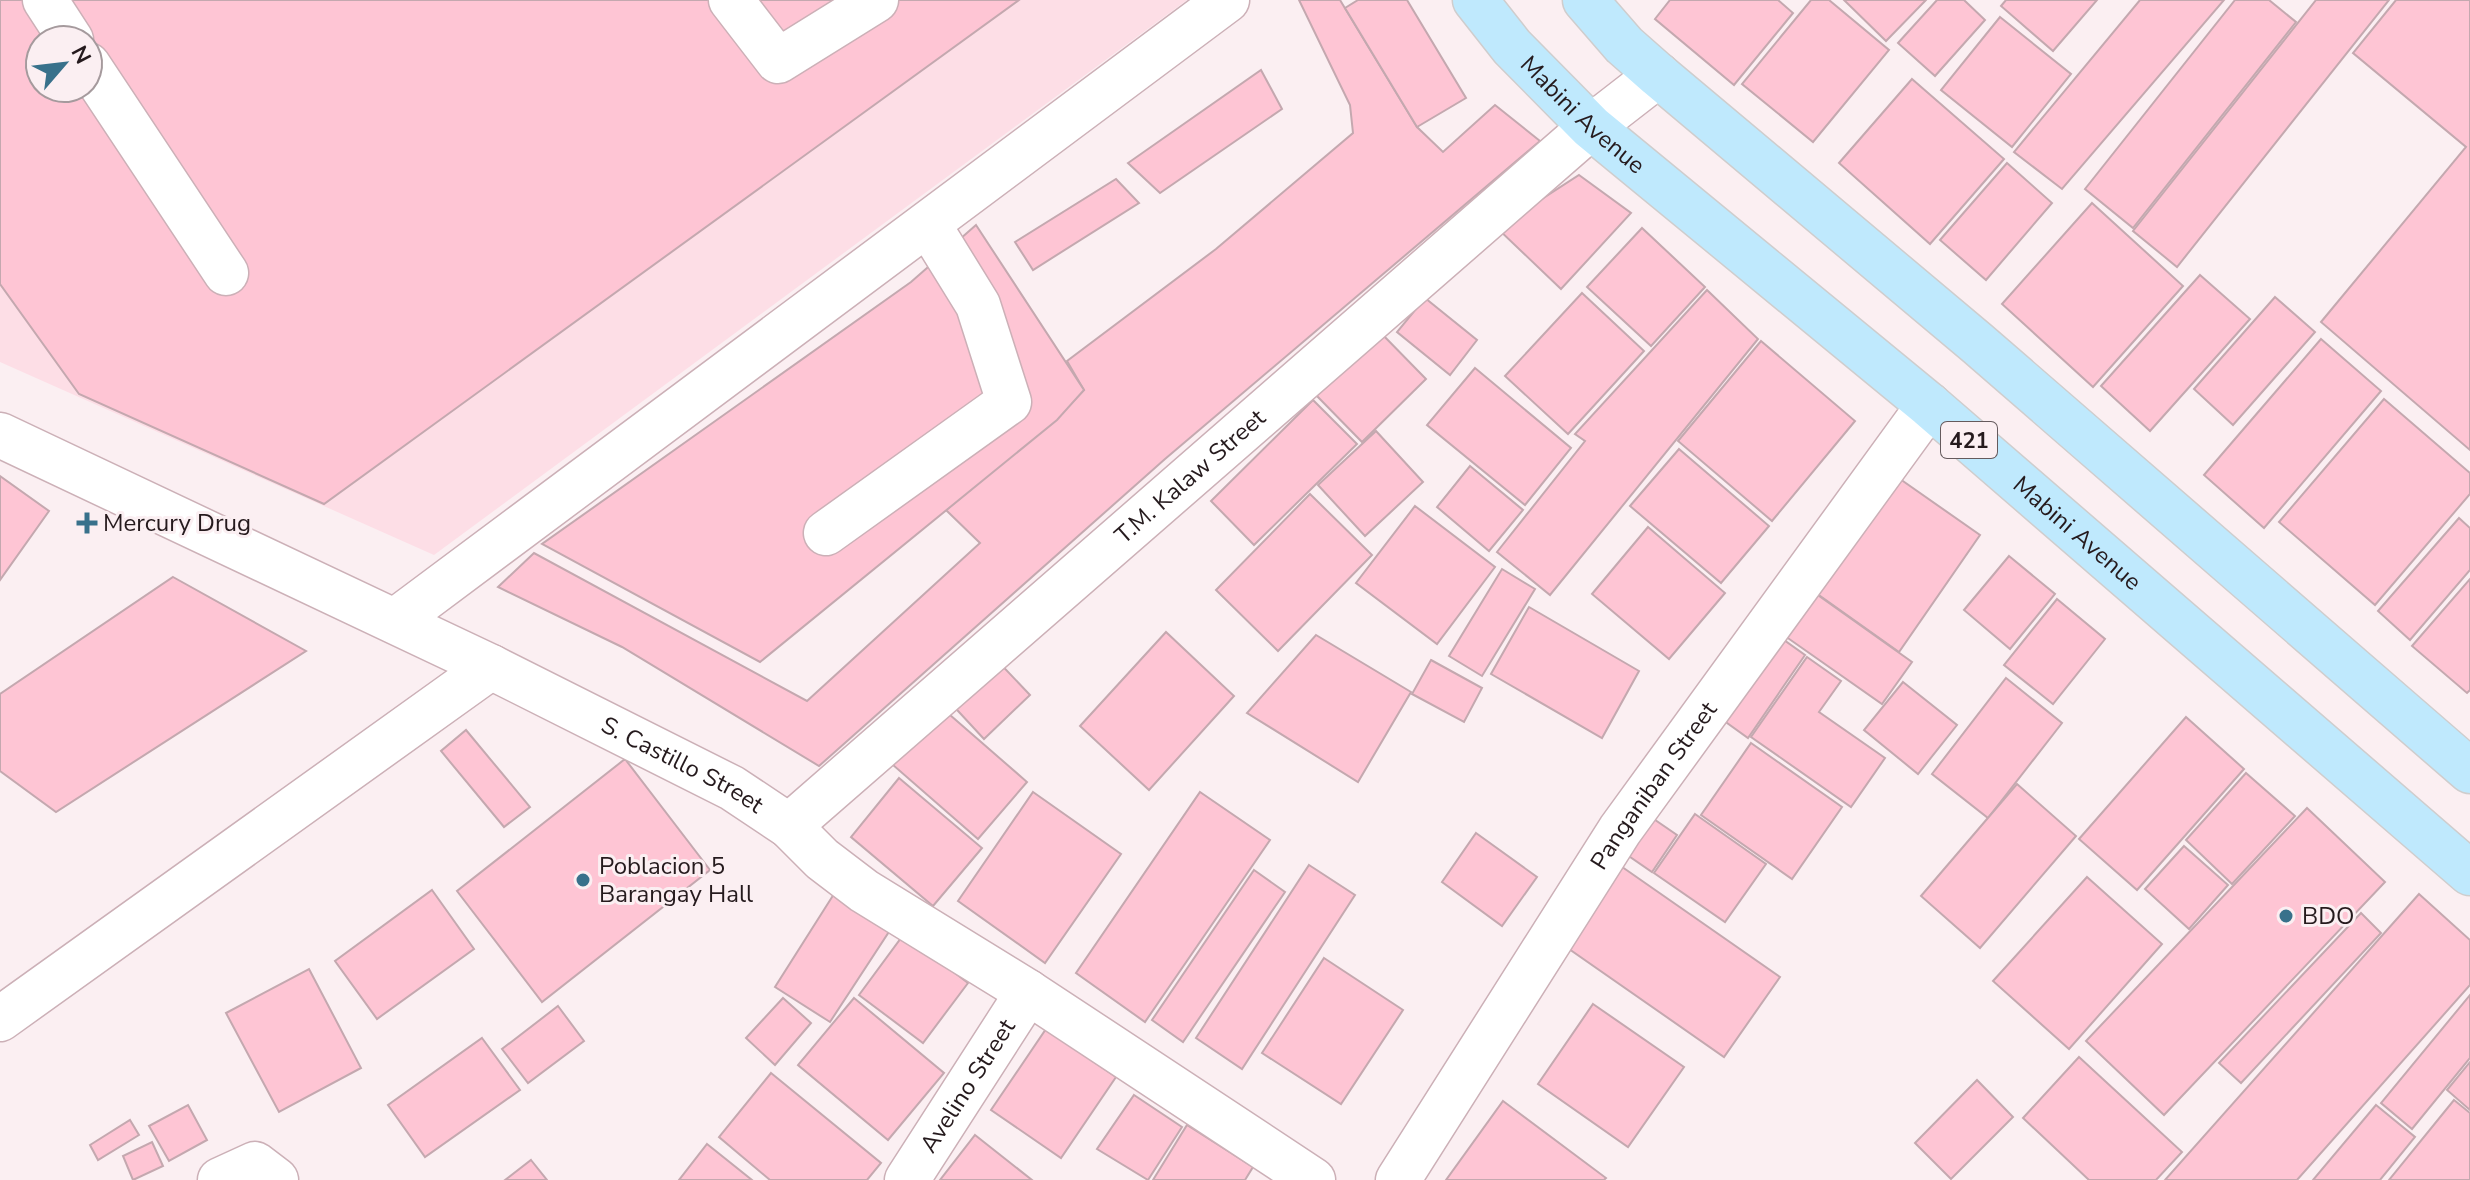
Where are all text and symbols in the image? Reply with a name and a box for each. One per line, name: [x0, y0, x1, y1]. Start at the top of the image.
north arrow: [24, 24, 104, 104]
text: N: [64, 41, 98, 69]
street label: Mabini Avenue: [1513, 49, 1652, 181]
street label: T.M. Kalaw Street: [1108, 402, 1273, 551]
road number: 421: [1941, 422, 1997, 458]
street label: Mabini Avenue: [2006, 469, 2148, 598]
place label: Mercury Drug: [103, 507, 251, 539]
marker: Mercury Drug: [78, 514, 96, 532]
street label: Panganiban Street: [1583, 695, 1724, 876]
street label: S. Castillo Street: [596, 709, 770, 821]
place label: Poblacion 5 Barangay Hall: [599, 850, 753, 910]
marker: Poblacion 5 Barangay Hall: [574, 871, 592, 889]
place label: BDO: [2302, 900, 2354, 932]
marker: BDO: [2277, 907, 2295, 925]
street label: Avelino Street: [913, 1012, 1023, 1159]

